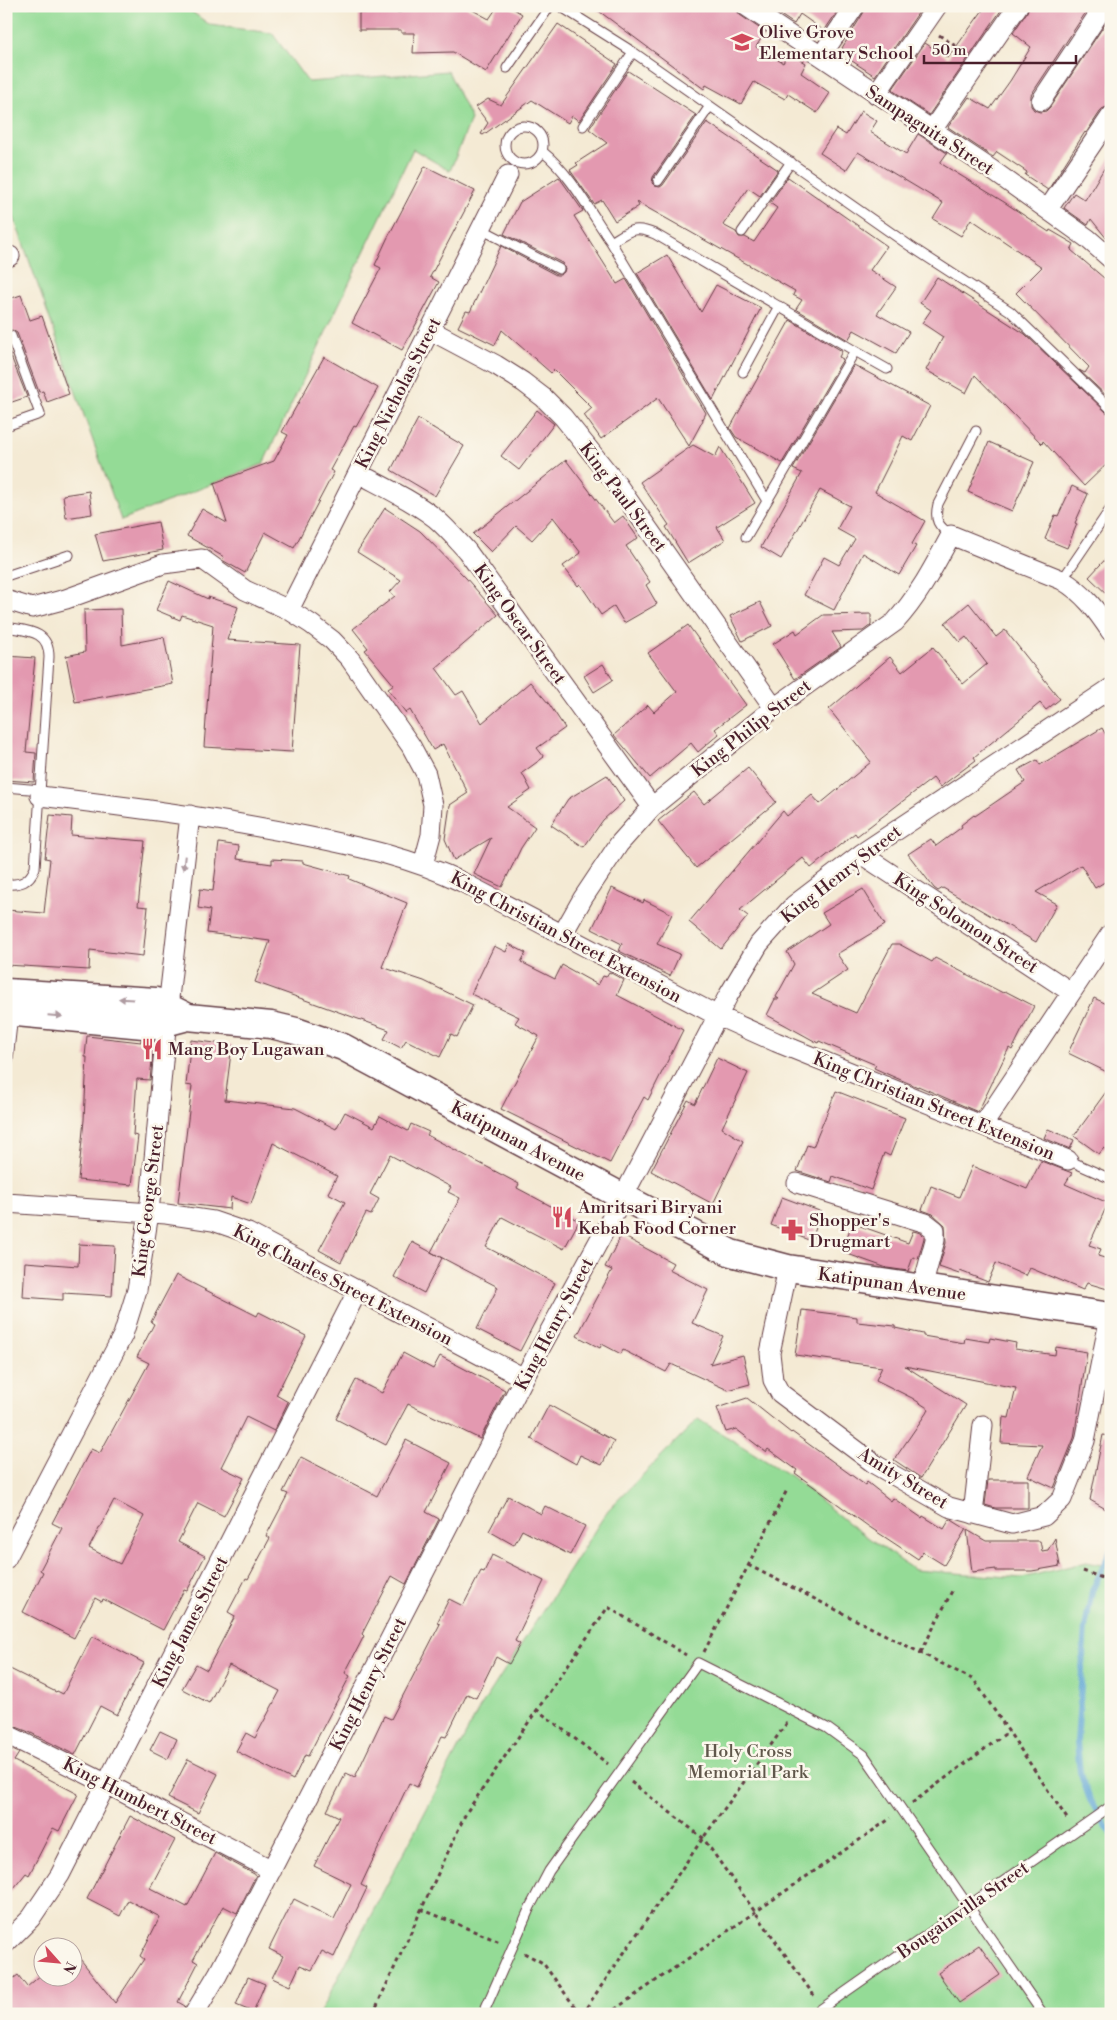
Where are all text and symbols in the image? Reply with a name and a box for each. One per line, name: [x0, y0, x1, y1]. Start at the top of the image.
place label: Olive Grove Elementary School: [759, 21, 914, 65]
school or university icon: Olive Grove Elementary School: [729, 29, 755, 55]
scale bar: [924, 32, 1077, 64]
text: 50 m: [932, 41, 966, 60]
street label: Sampaguita Street: [861, 80, 999, 181]
street label: King Nicholas Street: [350, 313, 447, 473]
street label: King Paul Street: [574, 438, 672, 557]
street label: King Oscar Street: [468, 560, 571, 690]
street label: King Philip Street: [687, 674, 816, 782]
street label: King Henry Street: [776, 820, 907, 929]
one-way arrow: [180, 855, 188, 871]
street label: King Christian Street Extension: [446, 867, 686, 1008]
street label: King Solomon Street: [889, 868, 1043, 979]
one-way arrow: [117, 995, 133, 1003]
one-way arrow: [47, 1013, 63, 1021]
restaurant icon: Mang Boy Lugawan: [139, 1036, 165, 1062]
place label: Mang Boy Lugawan: [168, 1038, 325, 1061]
street label: King Christian Street Extension: [810, 1047, 1058, 1166]
street label: Katipunan Avenue: [446, 1096, 589, 1187]
street label: King George Street: [128, 1123, 169, 1279]
place label: Amritsari Biryani Kebab Food Corner: [577, 1196, 737, 1240]
restaurant icon: Amritsari Biryani Kebab Food Corner: [549, 1204, 575, 1230]
place label: Shopper's Drugmart: [809, 1209, 891, 1253]
pharmacy icon: Shopper's Drugmart: [779, 1217, 805, 1243]
street label: King Charles Street Extension: [229, 1220, 457, 1351]
street label: King Henry Street: [510, 1253, 599, 1394]
street label: Katipunan Avenue: [816, 1263, 968, 1306]
street label: Amity Street: [852, 1442, 953, 1515]
street label: King James Street: [147, 1552, 234, 1692]
street label: King Henry Street: [325, 1613, 412, 1755]
park label: Holy Cross Memorial Park: [688, 1740, 810, 1784]
street label: King Humbert Street: [59, 1753, 221, 1851]
street label: Bougainvilla Street: [892, 1856, 1034, 1965]
north arrow: [32, 1938, 82, 1988]
text: N: [58, 1958, 79, 1976]

